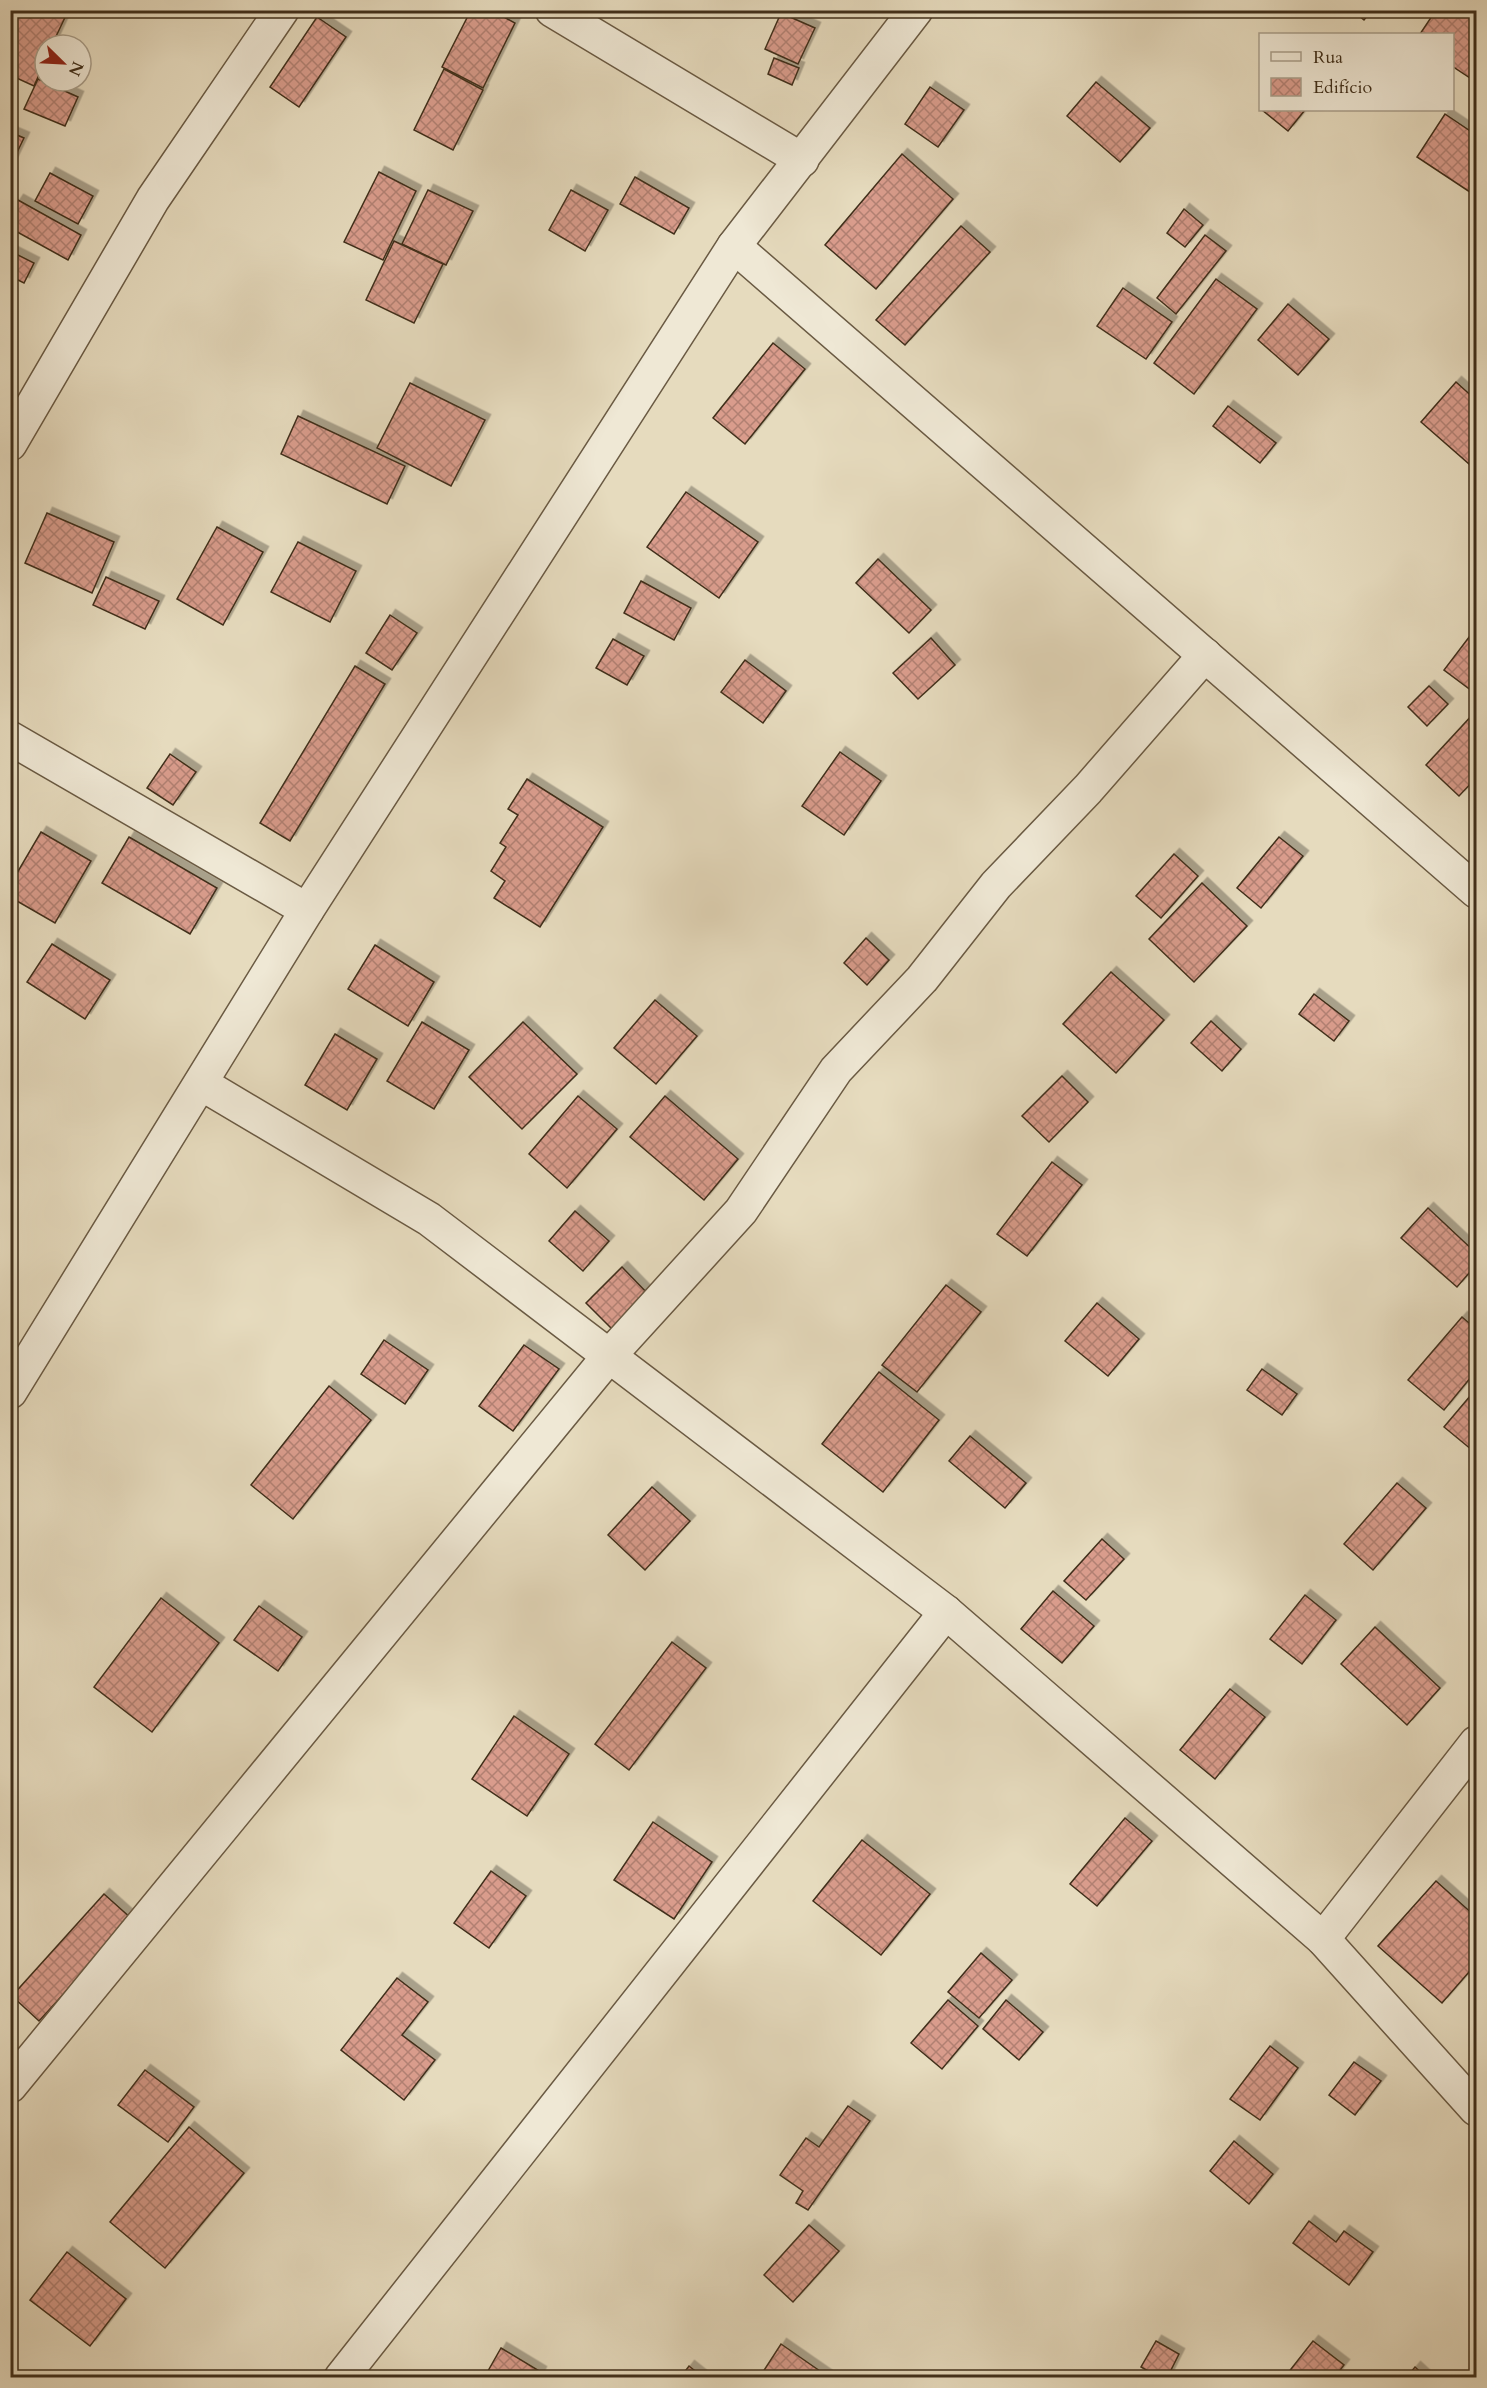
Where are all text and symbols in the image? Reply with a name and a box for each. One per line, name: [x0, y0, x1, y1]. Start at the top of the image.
north arrow: [33, 33, 93, 93]
legend: [1259, 33, 1454, 111]
text: Rua: [1313, 45, 1343, 70]
text: N: [63, 58, 89, 80]
text: Edifício: [1313, 75, 1373, 100]

